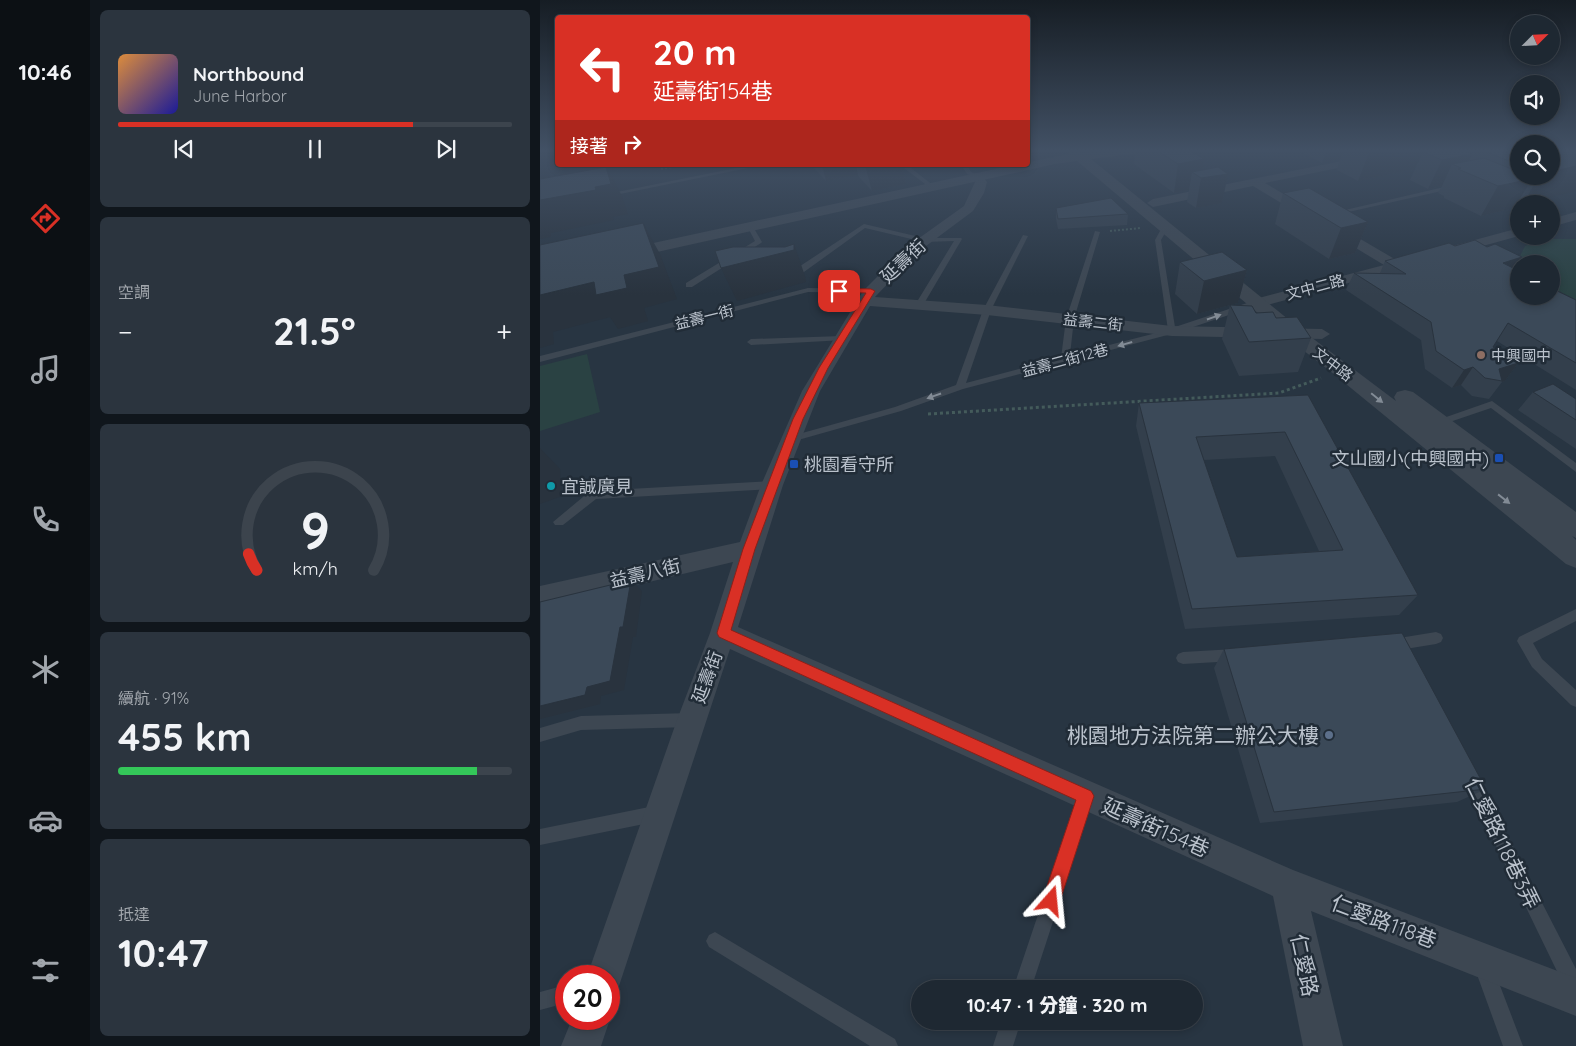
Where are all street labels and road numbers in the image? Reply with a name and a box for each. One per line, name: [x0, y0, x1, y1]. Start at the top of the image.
street label: 延壽街: [875, 234, 931, 288]
street label: 文中二路: [1284, 270, 1346, 304]
street label: 益壽一街: [673, 301, 735, 333]
street label: 益壽二街: [1062, 309, 1124, 335]
street label: 益壽二街12巷: [1020, 339, 1110, 381]
street label: 文中路: [1309, 343, 1357, 385]
street label: 益壽八街: [607, 554, 683, 592]
street label: 延壽街: [687, 648, 727, 706]
street label: 仁愛路118巷3弄: [1460, 773, 1546, 913]
street label: 延壽街154巷: [1099, 792, 1213, 862]
street label: 仁愛路118巷: [1328, 889, 1440, 953]
street label: 仁愛路: [1286, 931, 1324, 999]

